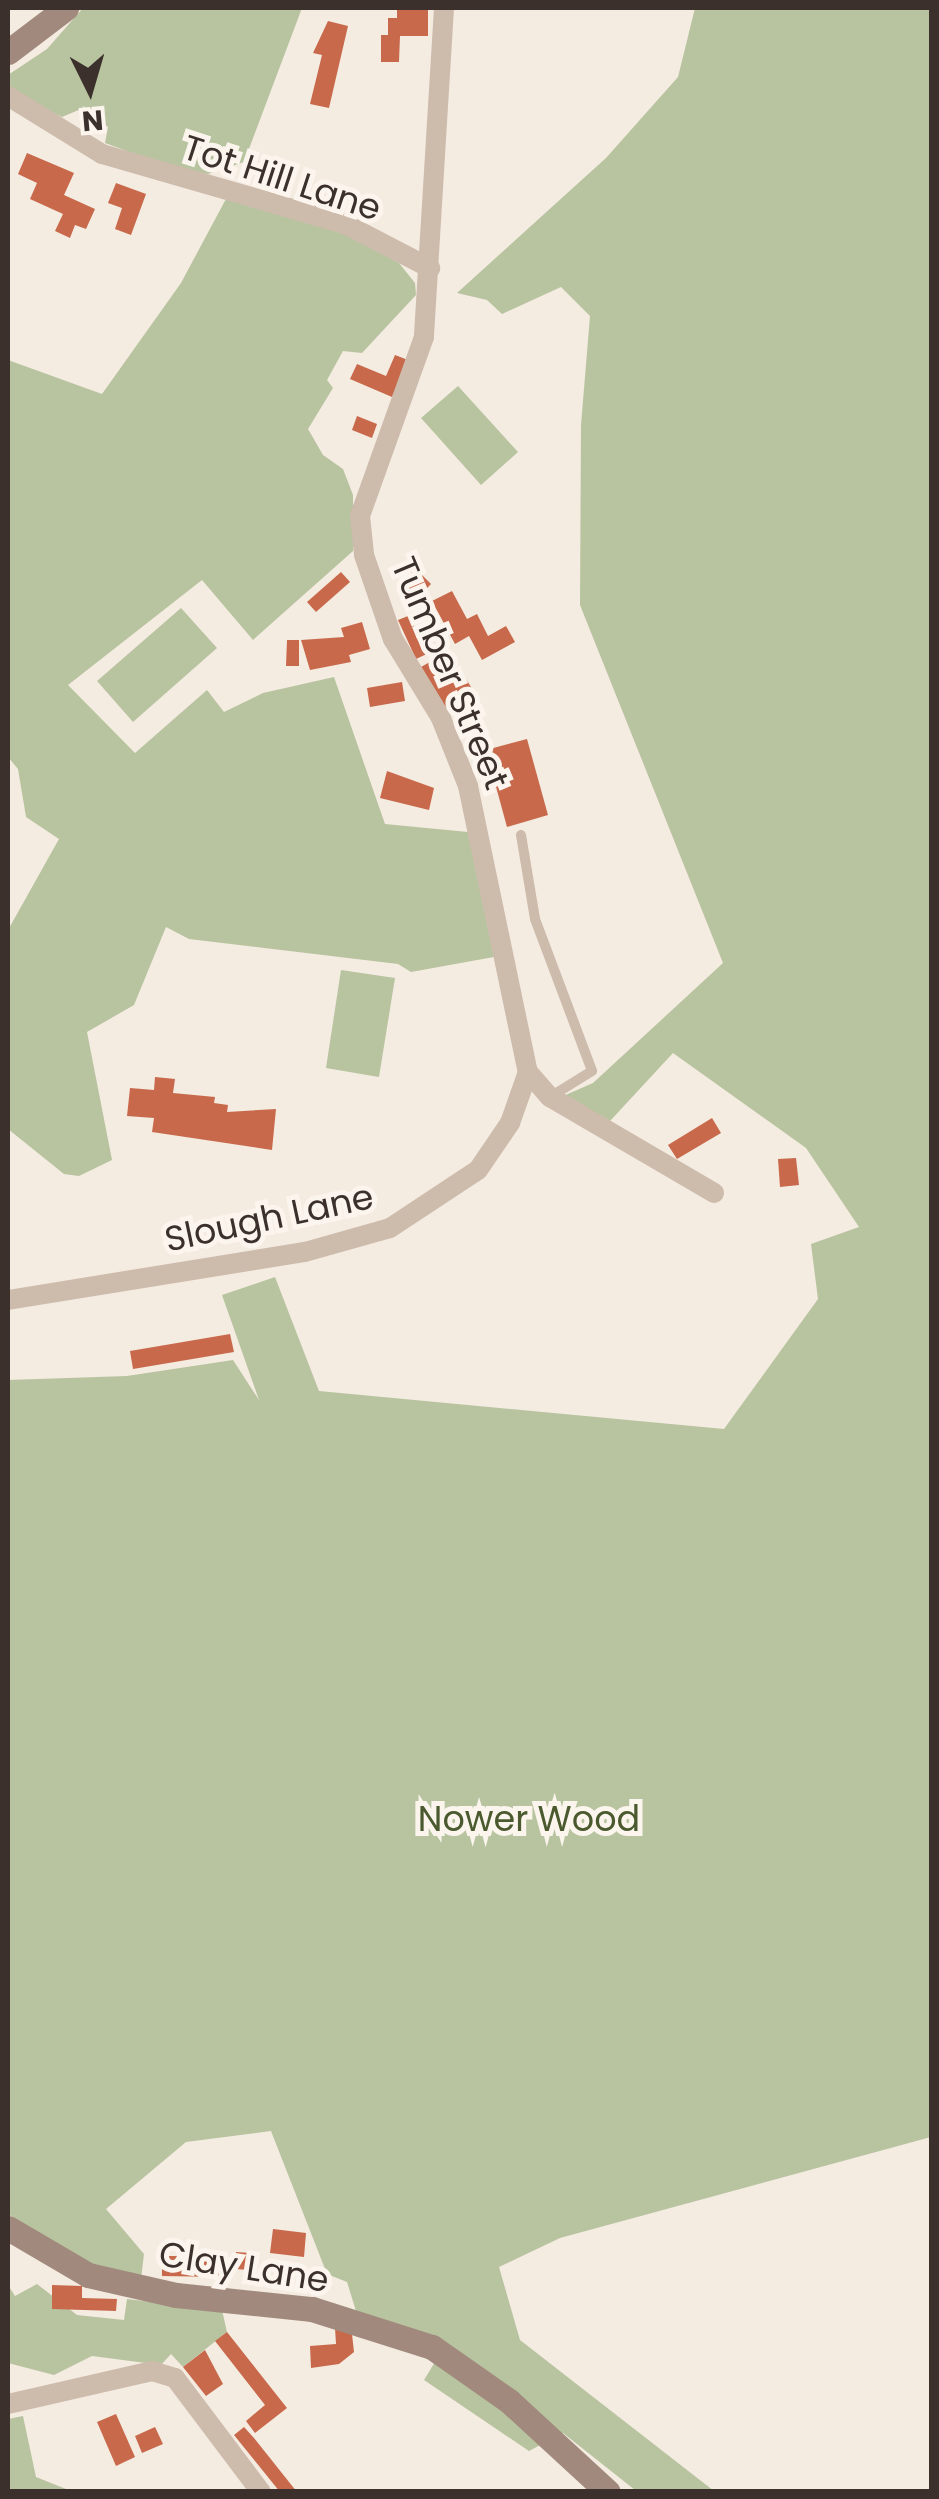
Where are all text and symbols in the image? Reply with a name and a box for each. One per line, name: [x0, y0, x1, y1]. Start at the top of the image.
north arrow: [40, 40, 140, 140]
text: N: [80, 100, 105, 141]
street label: Tot Hill Lane: [178, 126, 386, 230]
street label: Tumber Street: [382, 551, 518, 795]
street label: Slough Lane: [161, 1175, 377, 1261]
park label: Nower Wood: [418, 1798, 640, 1840]
street label: Clay Lane: [156, 2233, 332, 2301]

